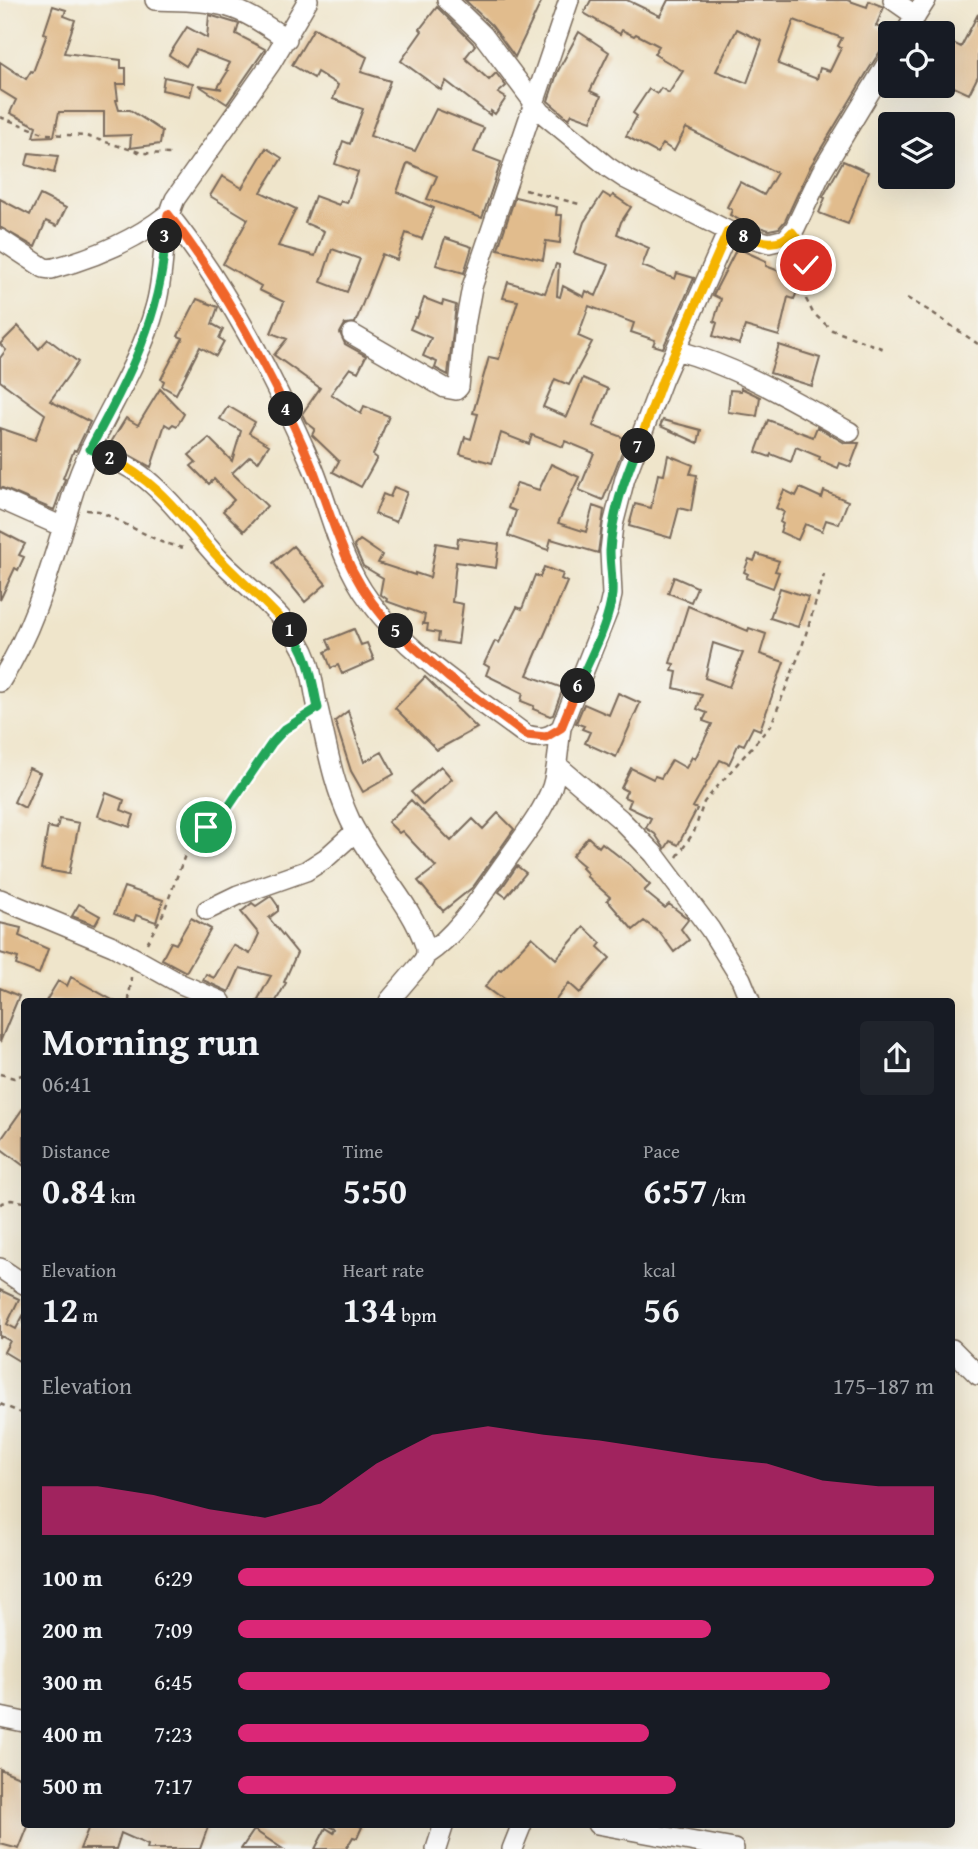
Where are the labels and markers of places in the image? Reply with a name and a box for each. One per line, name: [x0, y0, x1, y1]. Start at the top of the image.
pin: 3: [148, 218, 182, 254]
pin: 8: [726, 218, 762, 254]
pin: [776, 235, 836, 295]
pin: 4: [268, 392, 304, 426]
pin: 7: [620, 428, 656, 464]
pin: 2: [92, 440, 128, 476]
pin: 1: [272, 612, 308, 648]
pin: 5: [378, 614, 414, 648]
pin: 6: [560, 668, 596, 704]
pin: [176, 797, 236, 857]

